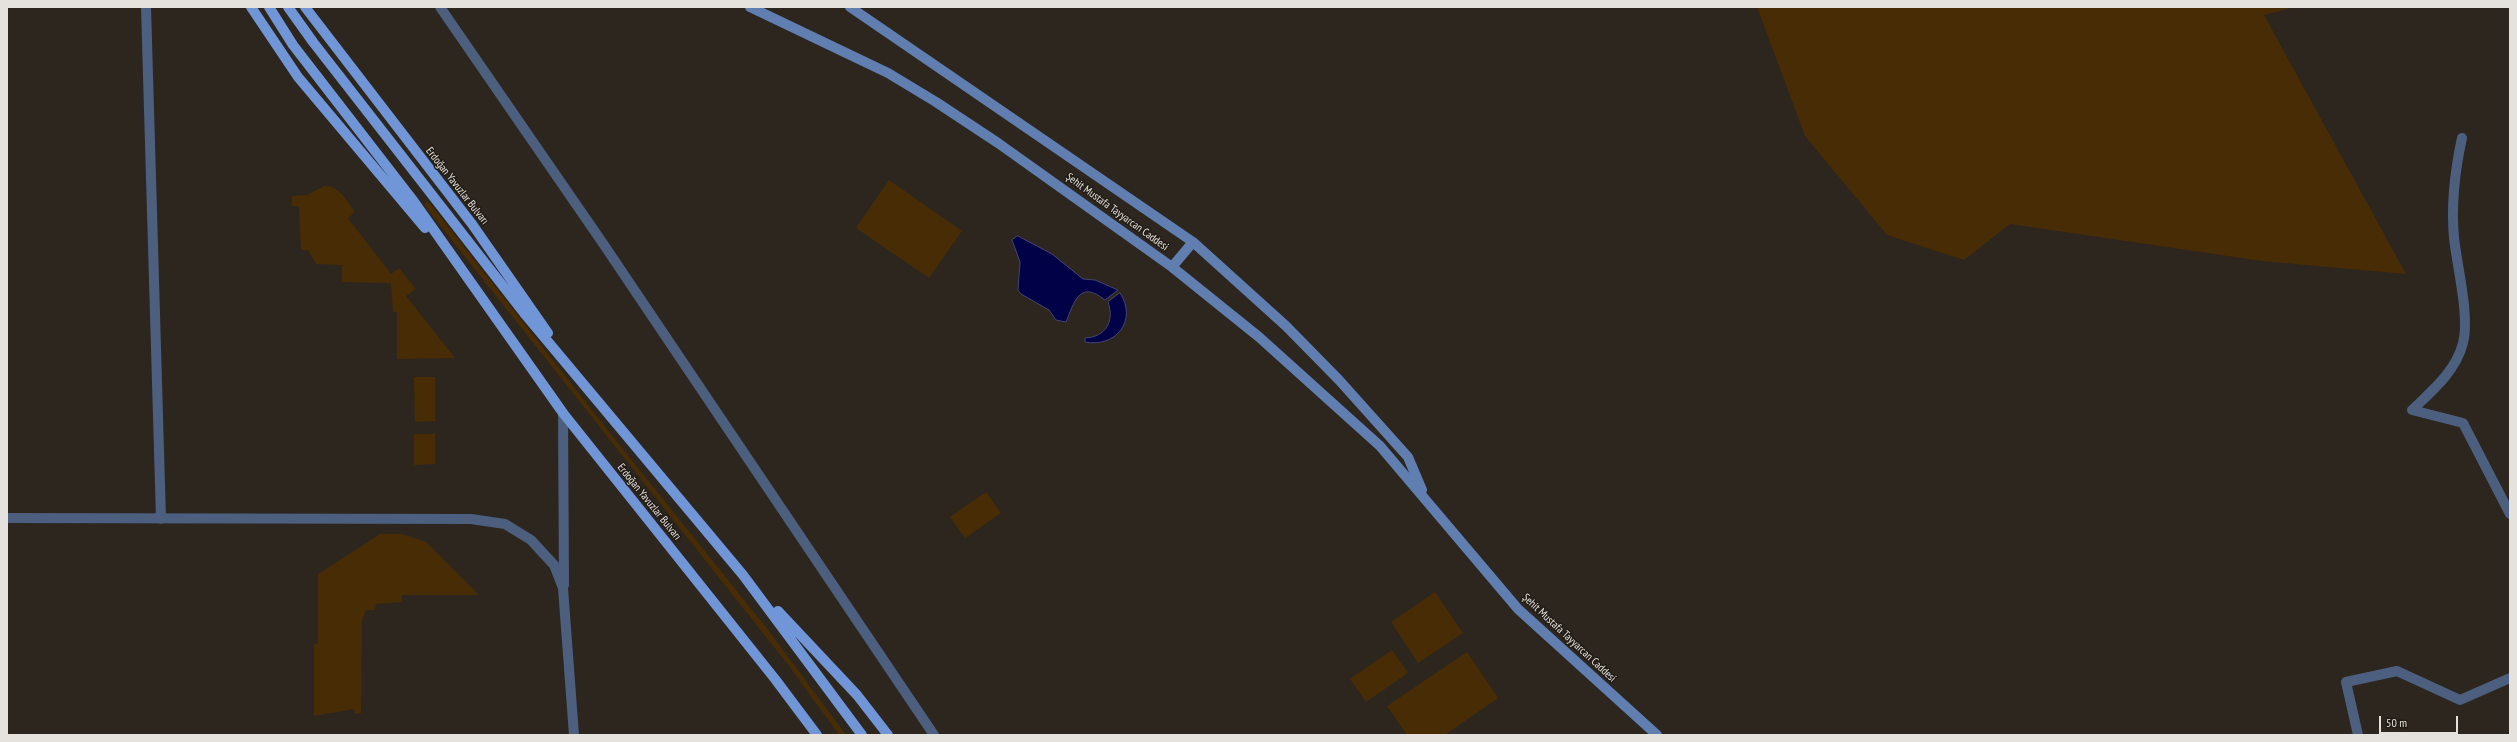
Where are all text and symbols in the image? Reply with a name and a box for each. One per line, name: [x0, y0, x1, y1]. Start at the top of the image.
street label: Erdoğan Yavuzlar Bulvarı: [423, 145, 491, 227]
street label: Şehit Mustafa Tayyarcan Caddesi: [1063, 170, 1171, 254]
street label: Erdoğan Yavuzlar Bulvarı: [614, 461, 684, 543]
street label: Şehit Mustafa Tayyarcan Caddesi: [1519, 591, 1619, 685]
scale bar: [2381, 708, 2460, 734]
text: 50 m: [2386, 715, 2407, 730]

